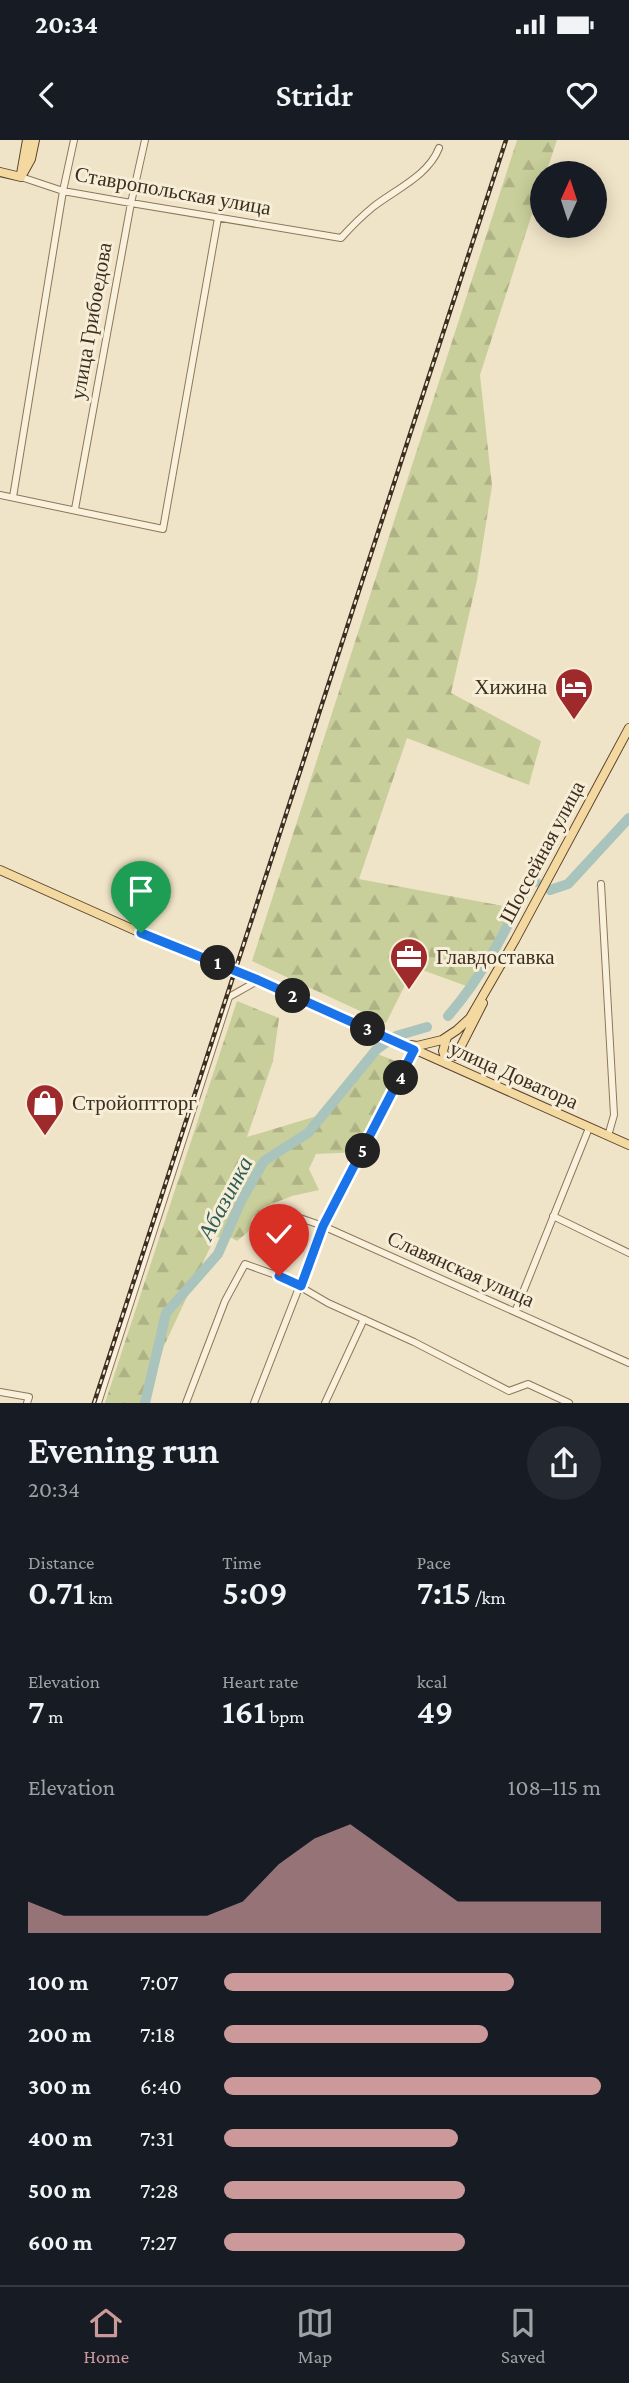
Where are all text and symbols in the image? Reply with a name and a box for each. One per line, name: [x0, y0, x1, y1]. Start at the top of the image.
text: 20:34: [35, 10, 98, 39]
icon: back: [28, 76, 66, 114]
icon: heart: [563, 76, 601, 114]
text: Stridr: [276, 77, 353, 113]
north arrow: [530, 161, 607, 238]
map controls: [530, 161, 607, 238]
street label: Ставропольская улица: [73, 162, 274, 220]
street label: улица Грибоедова: [65, 240, 117, 401]
hotel icon: Хижина: [553, 666, 595, 721]
place label: Хижина: [474, 675, 548, 699]
street label: Шоссейная улица: [494, 776, 590, 927]
pin: [111, 861, 171, 933]
icon: arrive: [122, 872, 160, 910]
office icon: Главдоставка: [388, 936, 430, 991]
place label: Главдоставка: [436, 945, 555, 969]
pin: 1: [200, 946, 235, 980]
text: 1: [214, 952, 221, 973]
pin: 2: [276, 978, 310, 1014]
text: 2: [288, 985, 297, 1006]
pin: 3: [350, 1012, 386, 1046]
text: 3: [363, 1018, 372, 1039]
street label: улица Доватора: [446, 1036, 583, 1114]
pin: 4: [384, 1060, 418, 1096]
text: 4: [395, 1067, 406, 1088]
shop icon: Стройоптторг: [24, 1082, 66, 1137]
place label: Стройоптторг: [72, 1091, 197, 1115]
pin: 5: [346, 1133, 380, 1168]
text: 5: [358, 1140, 367, 1161]
water label: Абазинка: [191, 1152, 258, 1246]
pin: [249, 1204, 309, 1276]
icon: check: [260, 1215, 298, 1253]
street label: Славянская улица: [384, 1226, 539, 1312]
button: share: [527, 1426, 601, 1500]
text: Evening run: [28, 1429, 219, 1471]
text: 20:34: [28, 1476, 80, 1502]
text: Distance: [28, 1552, 94, 1573]
text: Time: [222, 1552, 261, 1573]
text: Pace: [417, 1552, 451, 1573]
text: 0.71: [28, 1573, 85, 1612]
text: 5:09: [222, 1573, 288, 1612]
text: 7:15: [417, 1573, 471, 1612]
text: km: [85, 1587, 113, 1608]
text: /km: [471, 1587, 506, 1608]
text: Elevation: [28, 1671, 100, 1692]
text: Heart rate: [222, 1671, 298, 1692]
text: kcal: [417, 1671, 447, 1692]
text: 7: [28, 1692, 45, 1731]
text: 161: [222, 1692, 266, 1731]
text: 49: [417, 1692, 453, 1731]
text: m: [45, 1706, 63, 1727]
text: bpm: [266, 1706, 305, 1727]
text: Elevation: [28, 1774, 115, 1800]
text: 108–115 m: [508, 1774, 601, 1800]
text: 100 m: [28, 1969, 88, 1995]
text: 7:07: [140, 1969, 179, 1995]
text: 200 m: [28, 2021, 92, 2047]
text: 7:18: [140, 2021, 176, 2047]
text: 300 m: [28, 2073, 91, 2099]
text: 6:40: [140, 2073, 182, 2099]
text: 400 m: [28, 2125, 92, 2151]
text: 7:31: [140, 2125, 174, 2151]
text: 500 m: [28, 2177, 91, 2203]
text: 7:28: [140, 2177, 179, 2203]
text: 600 m: [28, 2229, 92, 2255]
text: 7:27: [140, 2229, 177, 2255]
tab: Home: [83, 2304, 129, 2367]
tab: Map: [296, 2304, 334, 2367]
tab: Saved: [501, 2304, 546, 2367]

